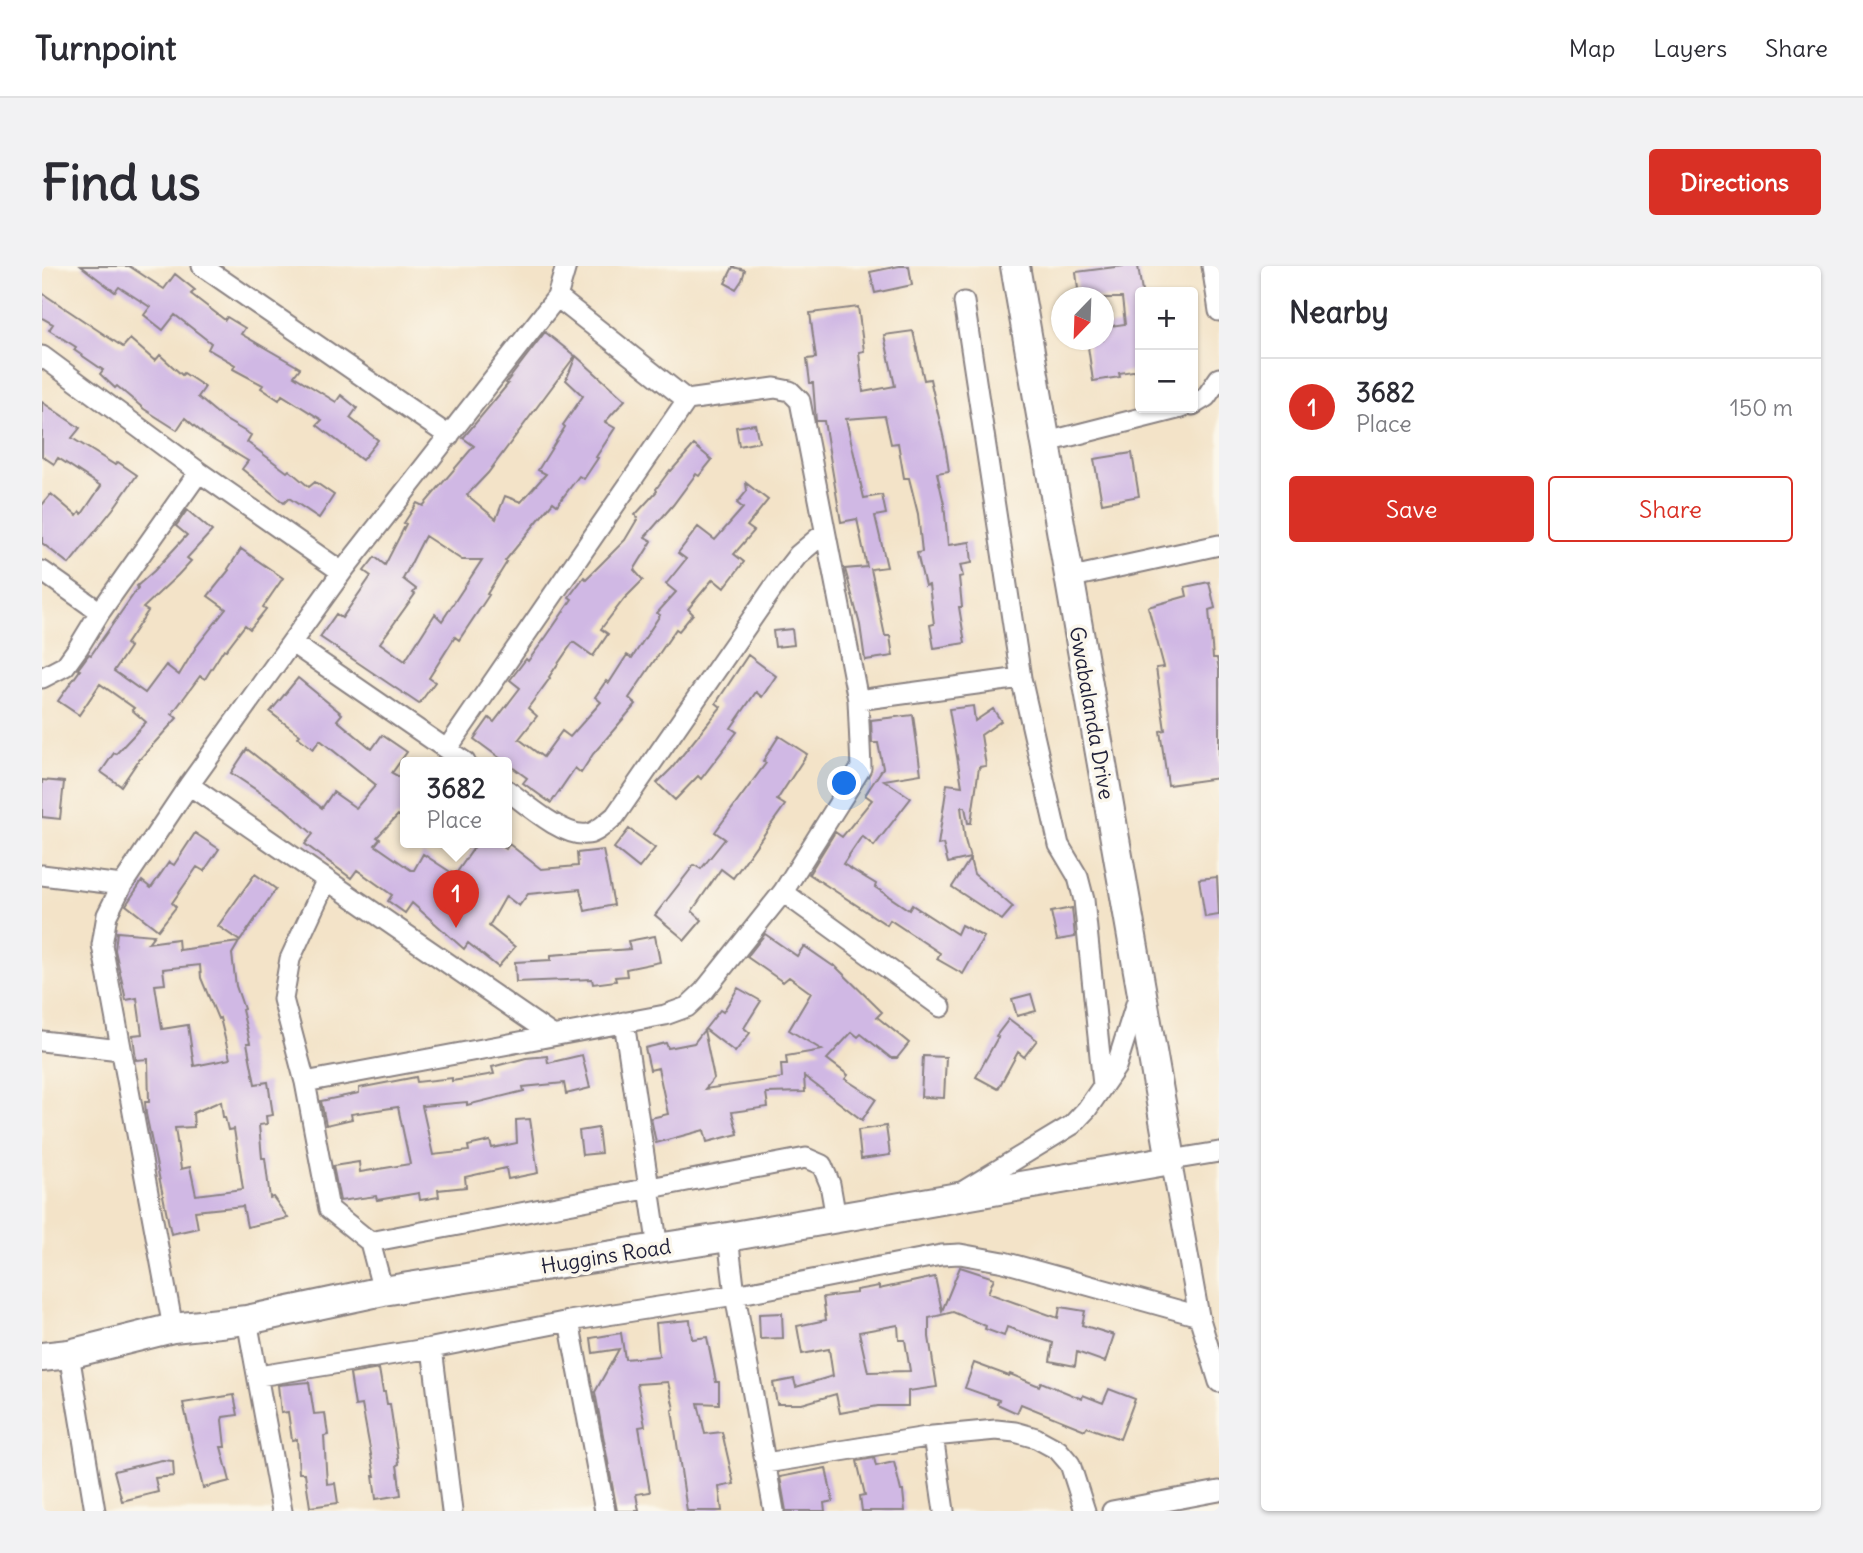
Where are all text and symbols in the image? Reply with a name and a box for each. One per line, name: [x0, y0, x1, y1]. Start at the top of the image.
text: Turnpoint: [35, 27, 176, 69]
text: Map: [1569, 33, 1615, 63]
text: Layers: [1653, 33, 1727, 63]
text: Share: [1765, 33, 1828, 63]
button: Directions: [1649, 149, 1821, 215]
text: Find us: [42, 152, 200, 213]
north arrow: [1051, 287, 1114, 350]
map controls: [1135, 287, 1198, 413]
button: +: [1135, 287, 1198, 350]
text: Nearby: [1289, 293, 1389, 331]
button: −: [1135, 350, 1198, 413]
text: 3682: [1356, 376, 1415, 409]
text: 1: [1307, 393, 1317, 422]
text: 150 m: [1730, 393, 1793, 422]
text: Place: [1356, 409, 1412, 438]
button: Save: [1289, 476, 1534, 542]
button: Share: [1548, 476, 1793, 542]
street label: Gwabalanda Drive: [1064, 624, 1120, 802]
popup: [400, 757, 512, 848]
your location: [827, 766, 861, 800]
text: 3682: [427, 772, 486, 805]
text: Place: [427, 805, 482, 834]
pin: 1: [433, 870, 479, 928]
street label: Huggins Road: [539, 1232, 673, 1280]

